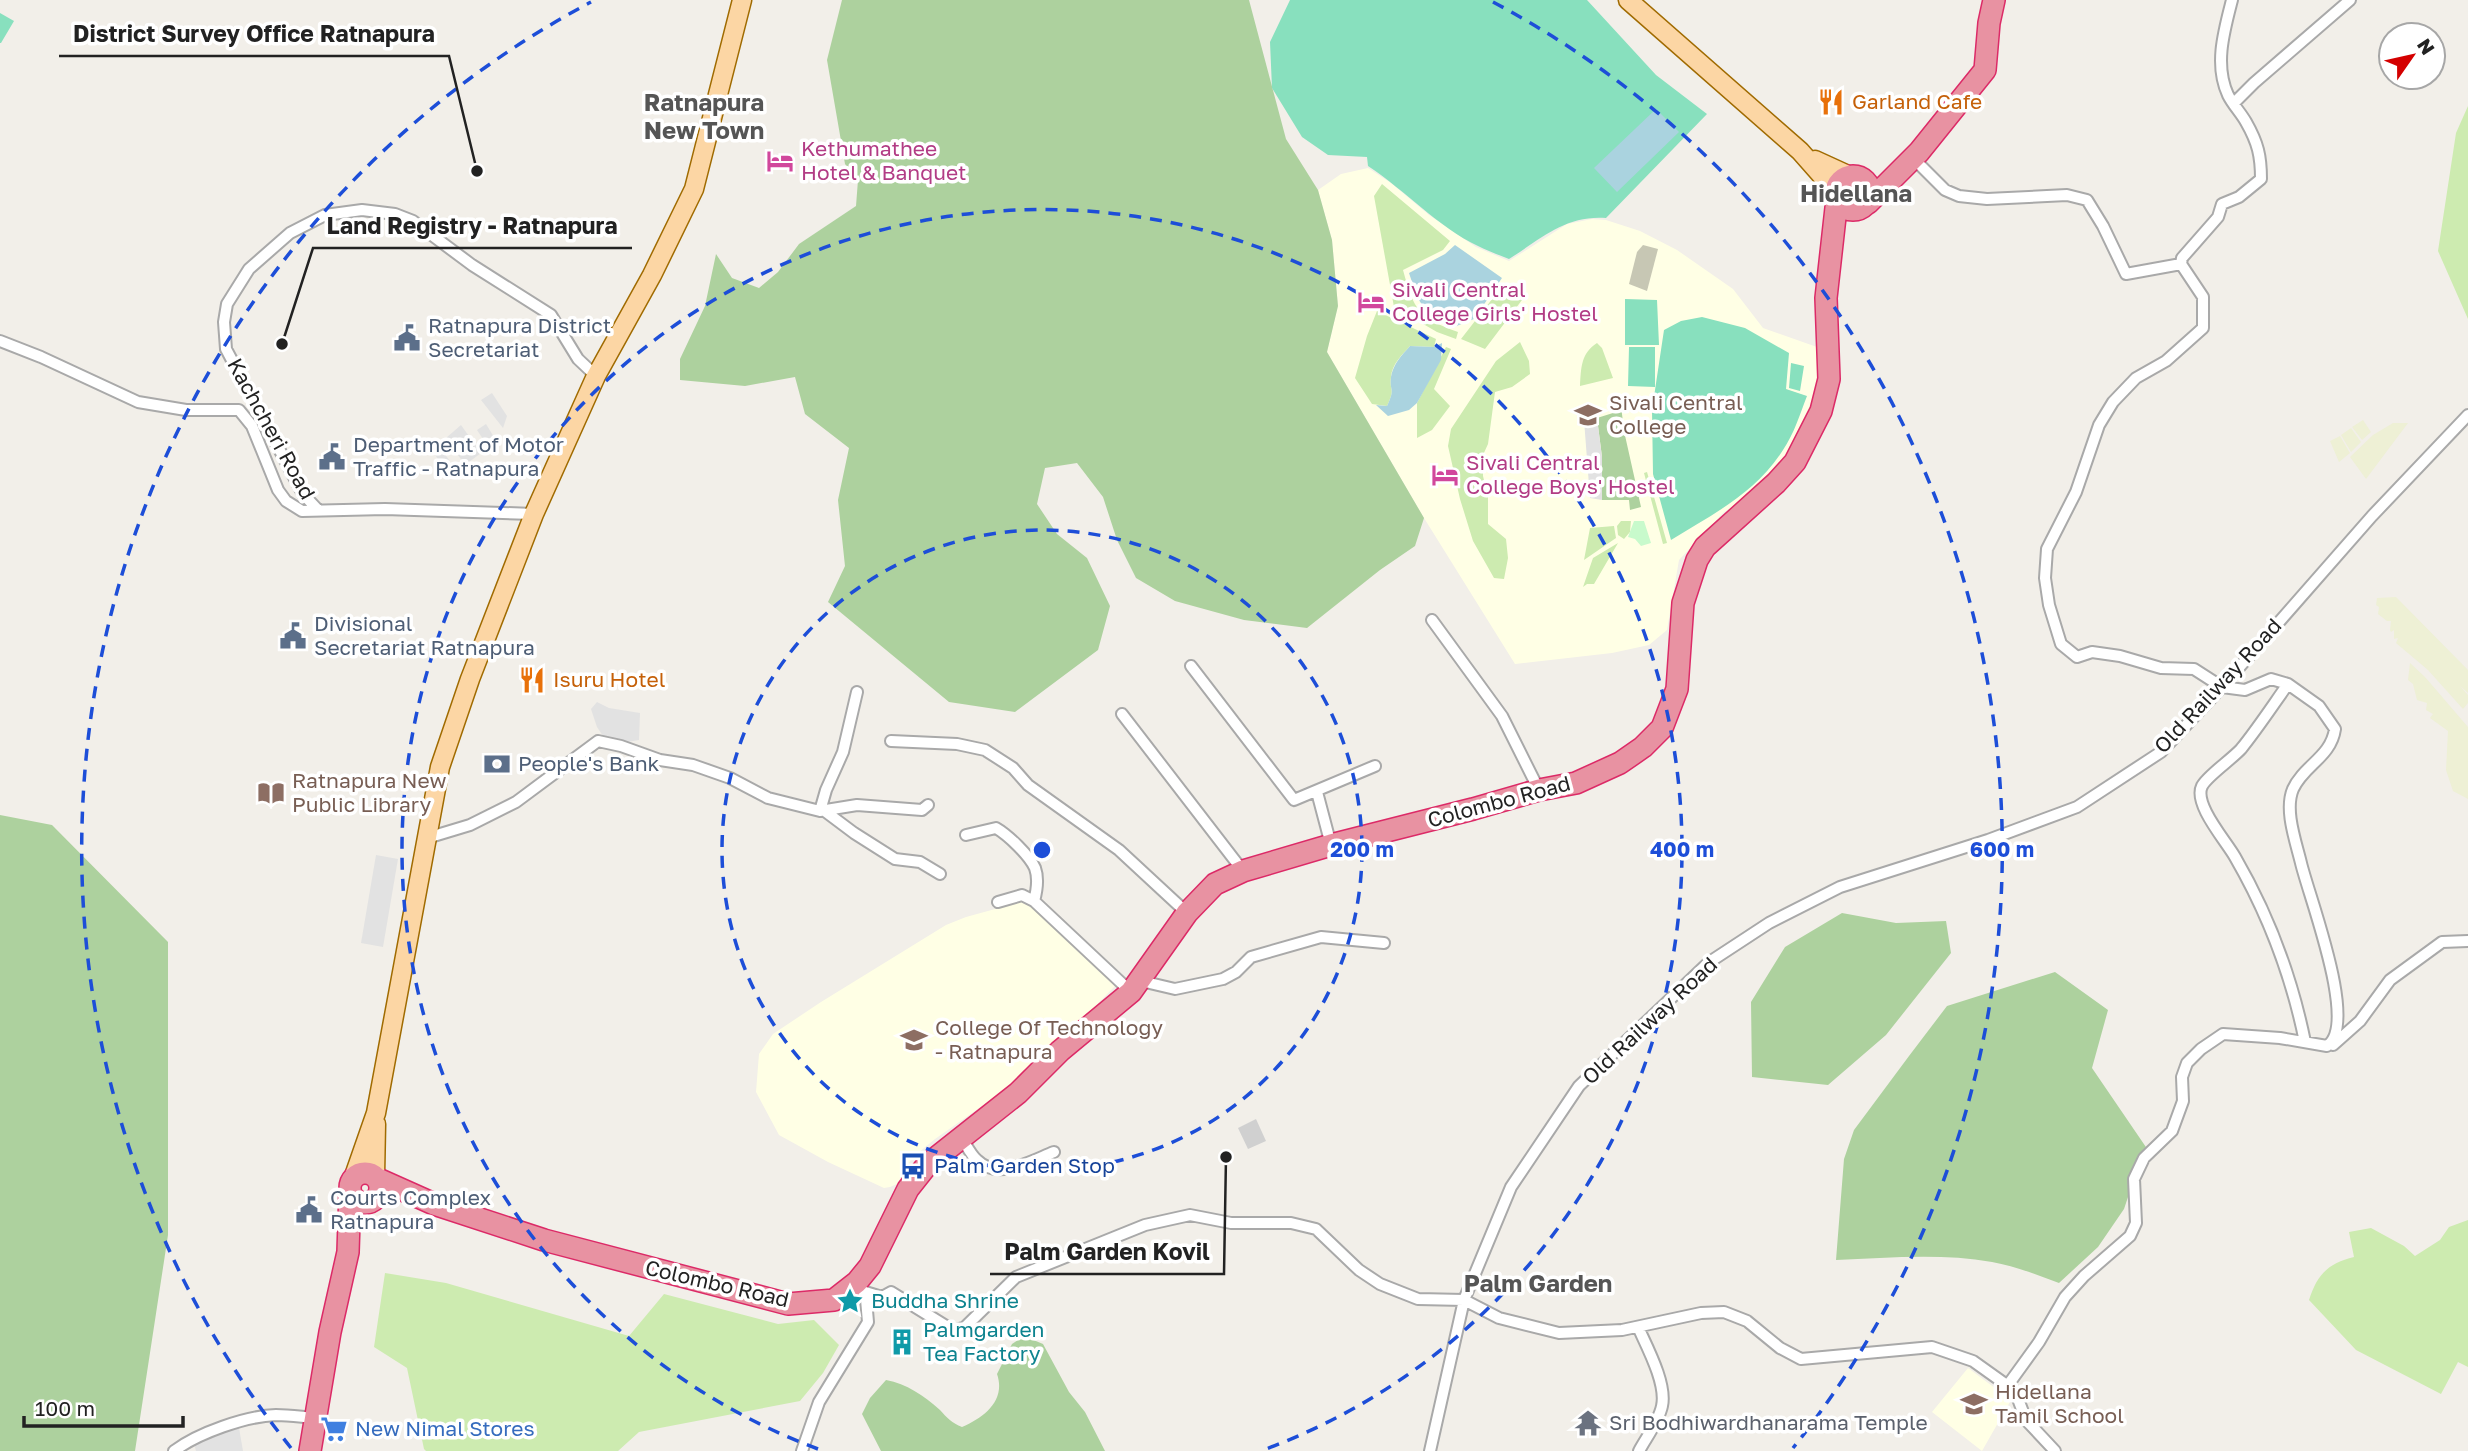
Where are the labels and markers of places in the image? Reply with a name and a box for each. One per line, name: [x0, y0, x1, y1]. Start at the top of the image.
callout: District Survey Office Ratnapura: [59, 12, 449, 56]
restaurant icon: Garland Cafe: [1816, 87, 1846, 117]
place label: Garland Cafe: [1852, 88, 1982, 114]
place label: Kethumathee Hotel & Banquet: [801, 135, 966, 185]
hotel icon: Kethumathee Hotel & Banquet: [765, 146, 795, 176]
callout: Land Registry - Ratnapura: [313, 204, 632, 248]
place label: Sivali Central College Girls' Hostel: [1392, 276, 1598, 326]
hotel icon: Sivali Central College Girls' Hostel: [1356, 287, 1386, 317]
place label: Ratnapura District Secretariat: [428, 312, 611, 362]
public building icon: Ratnapura District Secretariat: [392, 323, 422, 353]
place label: Sivali Central College: [1609, 389, 1743, 439]
school or university icon: Sivali Central College: [1573, 400, 1603, 430]
place label: Department of Motor Traffic - Ratnapura: [353, 431, 564, 481]
public building icon: Department of Motor Traffic - Ratnapura: [317, 442, 347, 472]
place label: Sivali Central College Boys' Hostel: [1466, 449, 1675, 499]
hotel icon: Sivali Central College Boys' Hostel: [1430, 460, 1460, 490]
place label: Divisional Secretariat Ratnapura: [314, 610, 535, 660]
public building icon: Divisional Secretariat Ratnapura: [278, 621, 308, 651]
restaurant icon: Isuru Hotel: [517, 665, 547, 695]
place label: Isuru Hotel: [553, 666, 665, 692]
bank icon: People's Bank: [482, 749, 512, 779]
place label: People's Bank: [518, 750, 660, 776]
place label: Ratnapura New Public Library: [292, 767, 447, 817]
library icon: Ratnapura New Public Library: [256, 778, 286, 808]
centre of rings: [1030, 838, 1054, 862]
place label: College Of Technology - Ratnapura: [935, 1014, 1163, 1064]
school or university icon: College Of Technology - Ratnapura: [899, 1025, 929, 1055]
bus stop icon: Palm Garden Stop: [898, 1151, 928, 1181]
place label: Palm Garden Stop: [934, 1152, 1115, 1178]
place label: Courts Complex Ratnapura: [330, 1184, 492, 1234]
public building icon: Courts Complex Ratnapura: [294, 1195, 324, 1225]
callout: Palm Garden Kovil: [990, 1230, 1224, 1274]
place icon: Buddha Shrine: [835, 1286, 865, 1316]
place label: Buddha Shrine: [871, 1287, 1019, 1313]
place label: Palmgarden Tea Factory: [923, 1316, 1045, 1366]
building icon: Palmgarden Tea Factory: [887, 1327, 917, 1357]
place label: Hidellana Tamil School: [1995, 1378, 2124, 1428]
school or university icon: Hidellana Tamil School: [1959, 1389, 1989, 1419]
temple icon: Sri Bodhiwardhanarama Temple: [1573, 1408, 1603, 1438]
place label: Sri Bodhiwardhanarama Temple: [1609, 1409, 1928, 1435]
supermarket icon: New Nimal Stores: [319, 1414, 349, 1444]
place label: New Nimal Stores: [355, 1415, 535, 1441]

